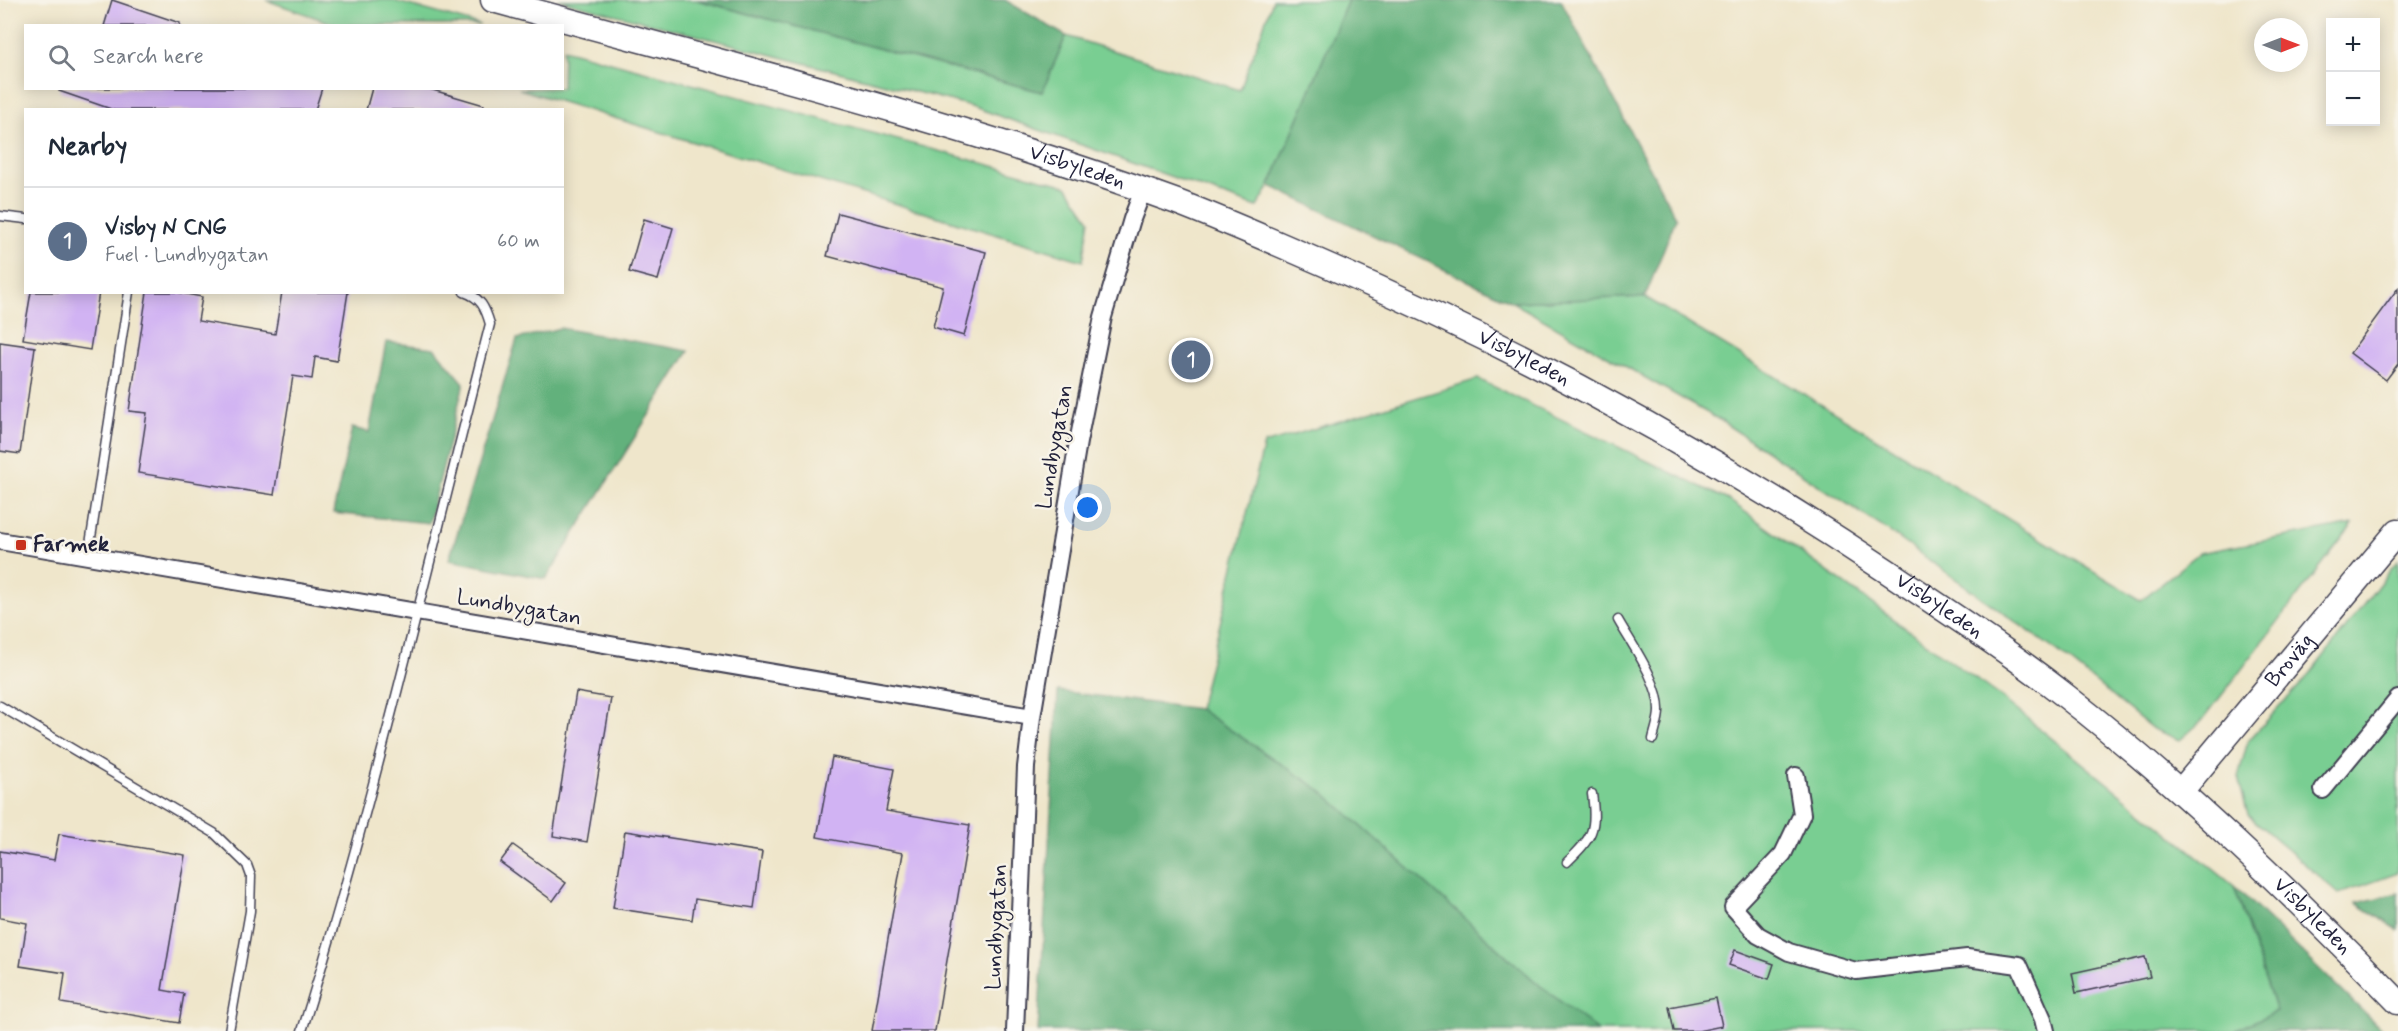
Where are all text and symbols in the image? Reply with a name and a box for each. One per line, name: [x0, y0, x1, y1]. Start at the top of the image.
north arrow: [2254, 18, 2308, 72]
map controls: [2326, 18, 2380, 126]
button: +: [2326, 18, 2380, 72]
search box: [24, 24, 564, 90]
icon: search: [45, 41, 78, 74]
text: Search here: [93, 43, 204, 71]
button: −: [2326, 72, 2380, 126]
text: Nearby: [48, 130, 127, 164]
street label: Visbyleden: [1026, 138, 1129, 197]
text: Visby N CNG: [105, 214, 227, 242]
text: 1: [63, 228, 72, 255]
text: 60 m: [497, 228, 540, 255]
text: Fuel · Lundbygatan: [105, 242, 269, 269]
street label: Visbyleden: [1473, 323, 1575, 393]
pin: 1: [1172, 338, 1210, 382]
street label: Lundbygatan: [1030, 382, 1083, 512]
your location: [1073, 493, 1102, 522]
place label: Farmek: [33, 531, 109, 559]
marker: Farmek: [14, 538, 28, 552]
street label: Visbyleden: [1890, 567, 1989, 646]
street label: Lundbygatan: [454, 583, 584, 636]
street label: Broväg: [2259, 627, 2321, 693]
street label: Lundbygatan: [980, 863, 1017, 991]
street label: Visbyleden: [2267, 871, 2358, 961]

